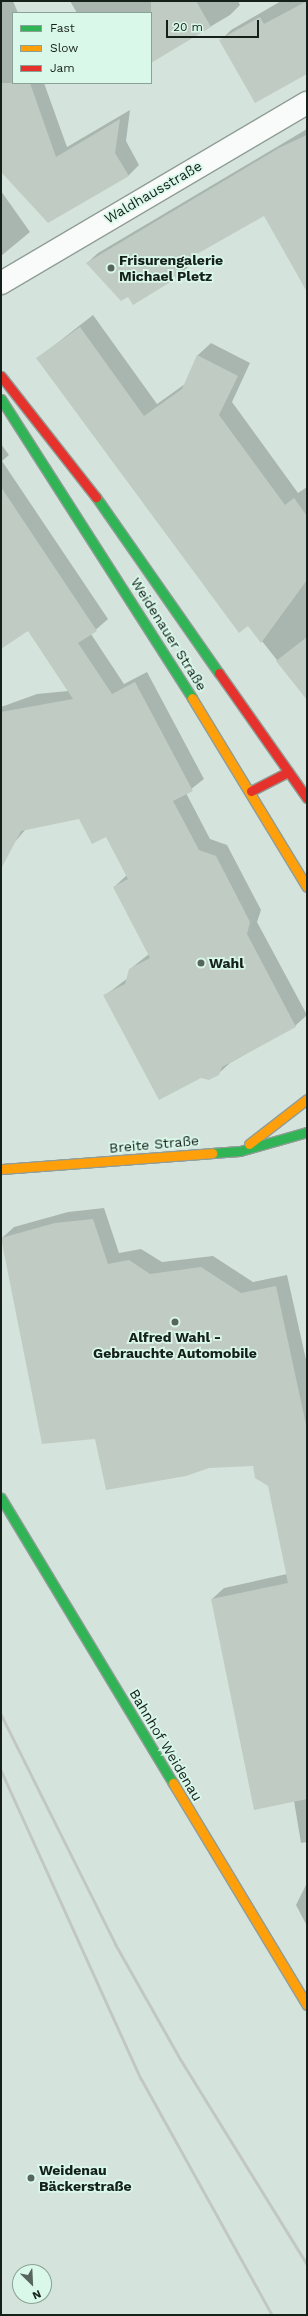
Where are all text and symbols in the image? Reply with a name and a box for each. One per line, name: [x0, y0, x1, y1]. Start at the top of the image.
legend: [12, 12, 152, 84]
scale bar: [168, 12, 261, 38]
text: 20 m: [173, 20, 203, 34]
text: Fast: [50, 21, 75, 35]
text: Slow: [50, 41, 78, 55]
text: Jam: [50, 61, 75, 75]
street label: Waldhausstraße: [101, 157, 205, 227]
place label: Frisurengalerie Michael Pletz: [119, 252, 223, 284]
marker: Frisurengalerie Michael Pletz: [106, 263, 116, 273]
street label: Weidenauer Straße: [127, 574, 211, 694]
place label: Wahl: [209, 955, 244, 971]
marker: Wahl: [196, 958, 206, 968]
street label: Breite Straße: [108, 1132, 200, 1156]
marker: Alfred Wahl - Gebrauchte Automobile: [170, 1317, 180, 1327]
place label: Alfred Wahl - Gebrauchte Automobile: [93, 1329, 257, 1362]
street label: Bahnhof Weidenau: [126, 1686, 206, 1804]
place label: Weidenau Bäckerstraße: [39, 2162, 132, 2194]
marker: Weidenau Bäckerstraße: [26, 2173, 36, 2183]
north arrow: [12, 2264, 52, 2304]
text: N: [30, 2287, 43, 2302]

